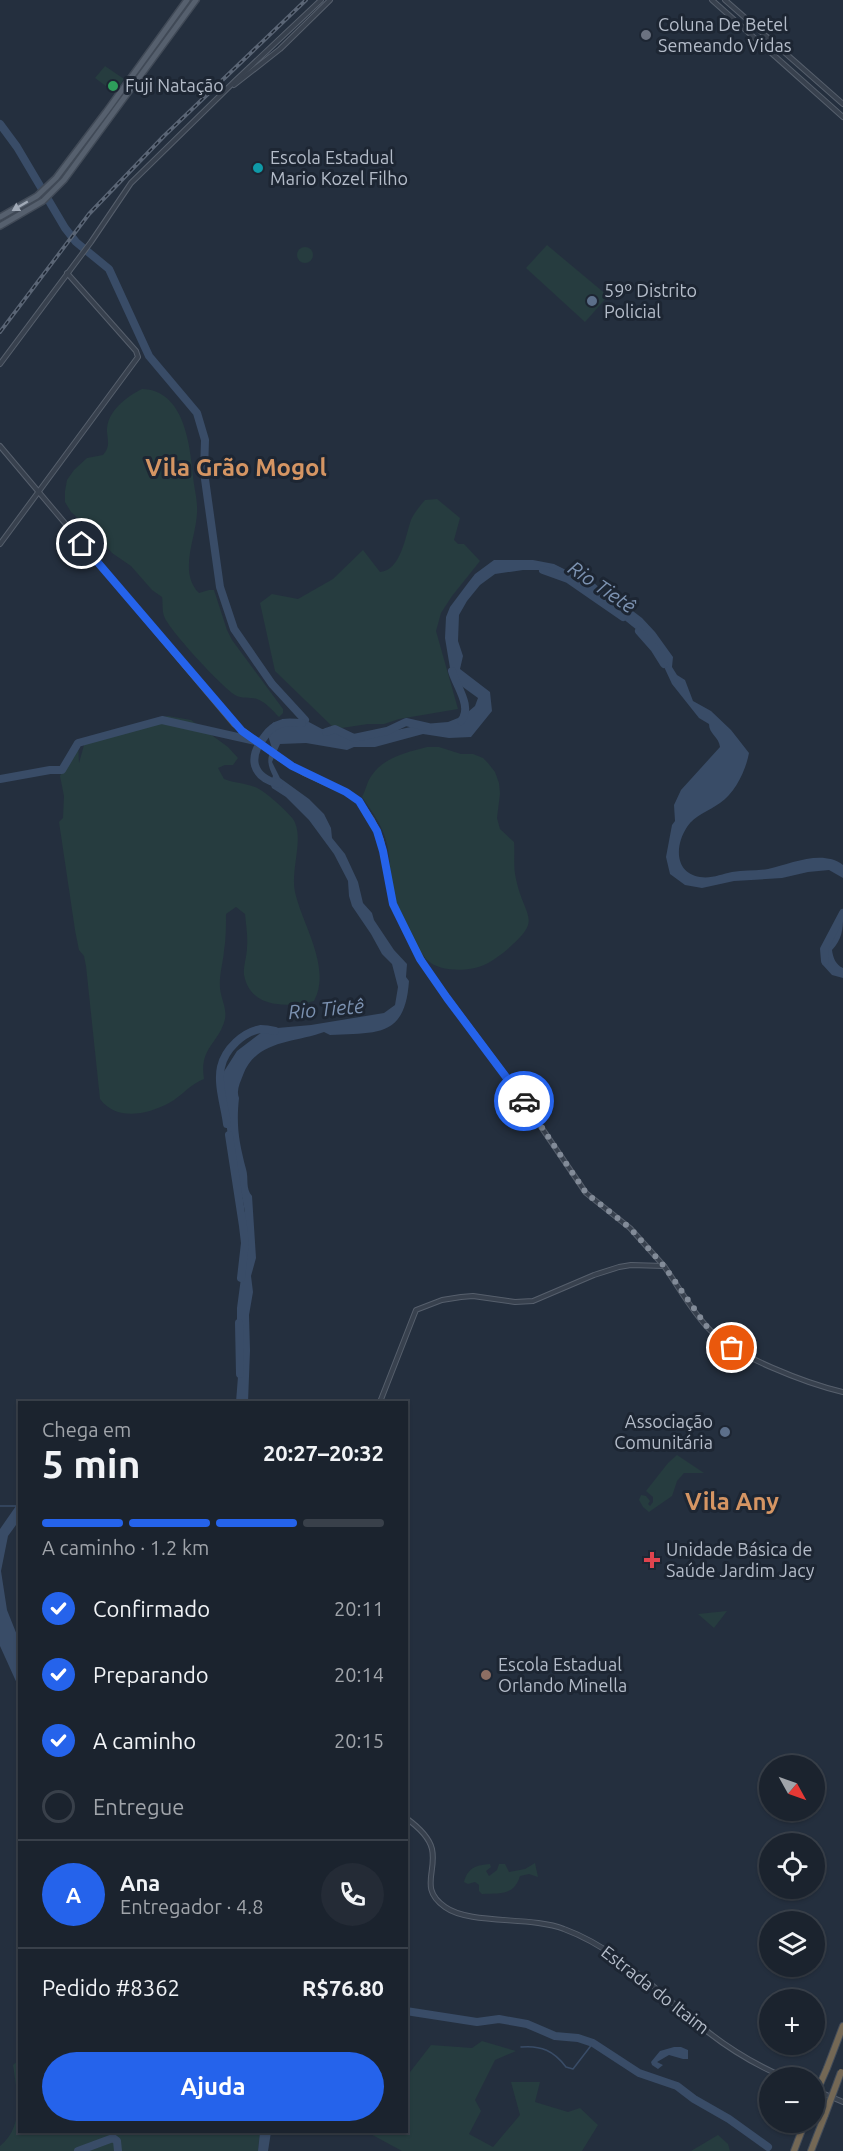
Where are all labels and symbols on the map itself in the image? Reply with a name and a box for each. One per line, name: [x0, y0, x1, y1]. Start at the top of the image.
place label: Coluna De Betel Semeando Vidas: [658, 14, 792, 55]
marker: Coluna De Betel Semeando Vidas: [639, 28, 653, 42]
place label: Fuji Natação: [125, 75, 224, 95]
marker: Fuji Natação: [106, 79, 120, 93]
place label: Escola Estadual Mario Kozel Filho: [270, 147, 408, 188]
marker: Escola Estadual Mario Kozel Filho: [251, 161, 265, 175]
one-way arrow: [11, 201, 28, 211]
place label: 59º Distrito Policial: [604, 280, 697, 321]
marker: 59º Distrito Policial: [585, 294, 599, 308]
district label: Vila Grão Mogol: [145, 454, 327, 481]
pin: [56, 518, 107, 569]
water label: Rio Tietê: [564, 556, 640, 617]
water label: Rio Tietê: [287, 994, 365, 1023]
courier: [494, 1071, 554, 1131]
pin: [706, 1322, 757, 1373]
place label: Associação Comunitária: [614, 1411, 713, 1452]
marker: Associação Comunitária: [718, 1425, 732, 1439]
district label: Vila Any: [685, 1488, 779, 1515]
place label: Unidade Básica de Saúde Jardim Jacy: [666, 1539, 815, 1580]
marker: Unidade Básica de Saúde Jardim Jacy: [643, 1551, 661, 1569]
place label: Escola Estadual Orlando Minella: [498, 1654, 627, 1695]
marker: Escola Estadual Orlando Minella: [479, 1668, 493, 1682]
north arrow: [759, 1755, 825, 1821]
street label: Estrada do Itaim: [598, 1941, 713, 2037]

